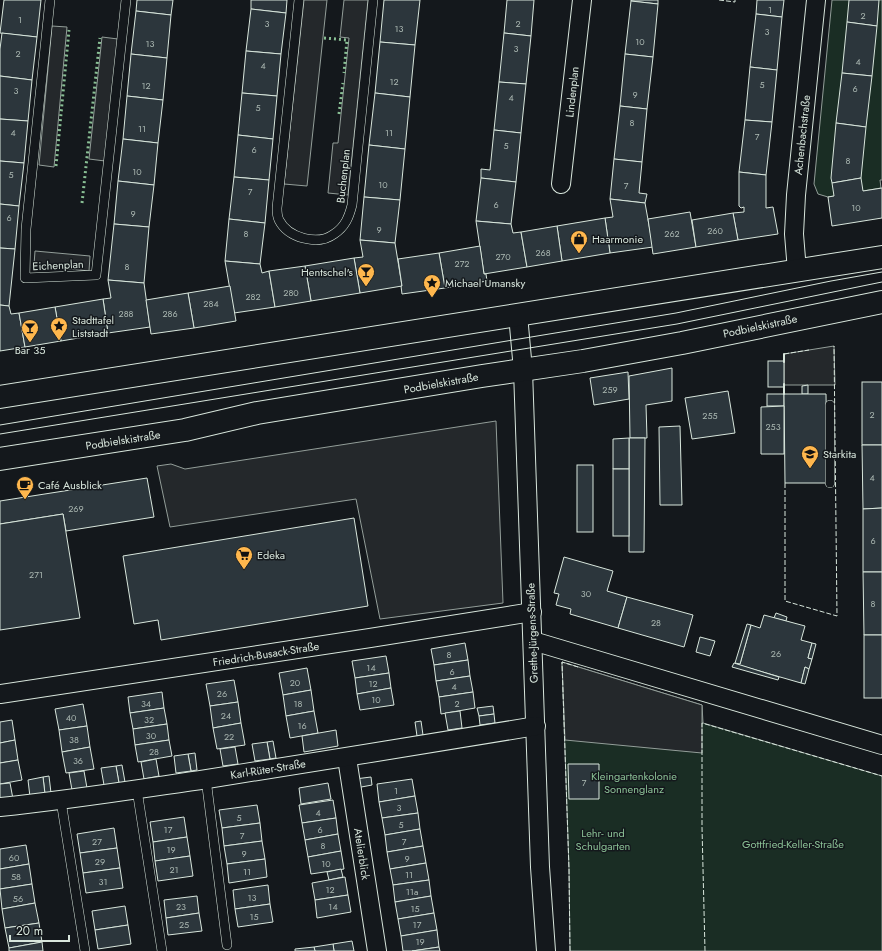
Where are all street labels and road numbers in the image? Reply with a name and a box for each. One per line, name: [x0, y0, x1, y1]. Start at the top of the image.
street label: Lindenplan: [561, 66, 583, 118]
street label: Achenbachstraße: [790, 94, 814, 176]
street label: Buchenplan: [332, 148, 354, 204]
street label: Eichenplan: [32, 256, 84, 274]
street label: Podbielskistraße: [721, 310, 799, 342]
street label: Podbielskistraße: [402, 369, 480, 397]
street label: Podbielskistraße: [84, 426, 162, 454]
street label: Grethe-Jürgens-Straße: [522, 582, 542, 683]
street label: Friedrich-Busack-Straße: [212, 638, 321, 670]
street label: Karl-Rüter-Straße: [229, 755, 307, 783]
street label: Atelierblick: [350, 827, 374, 881]

